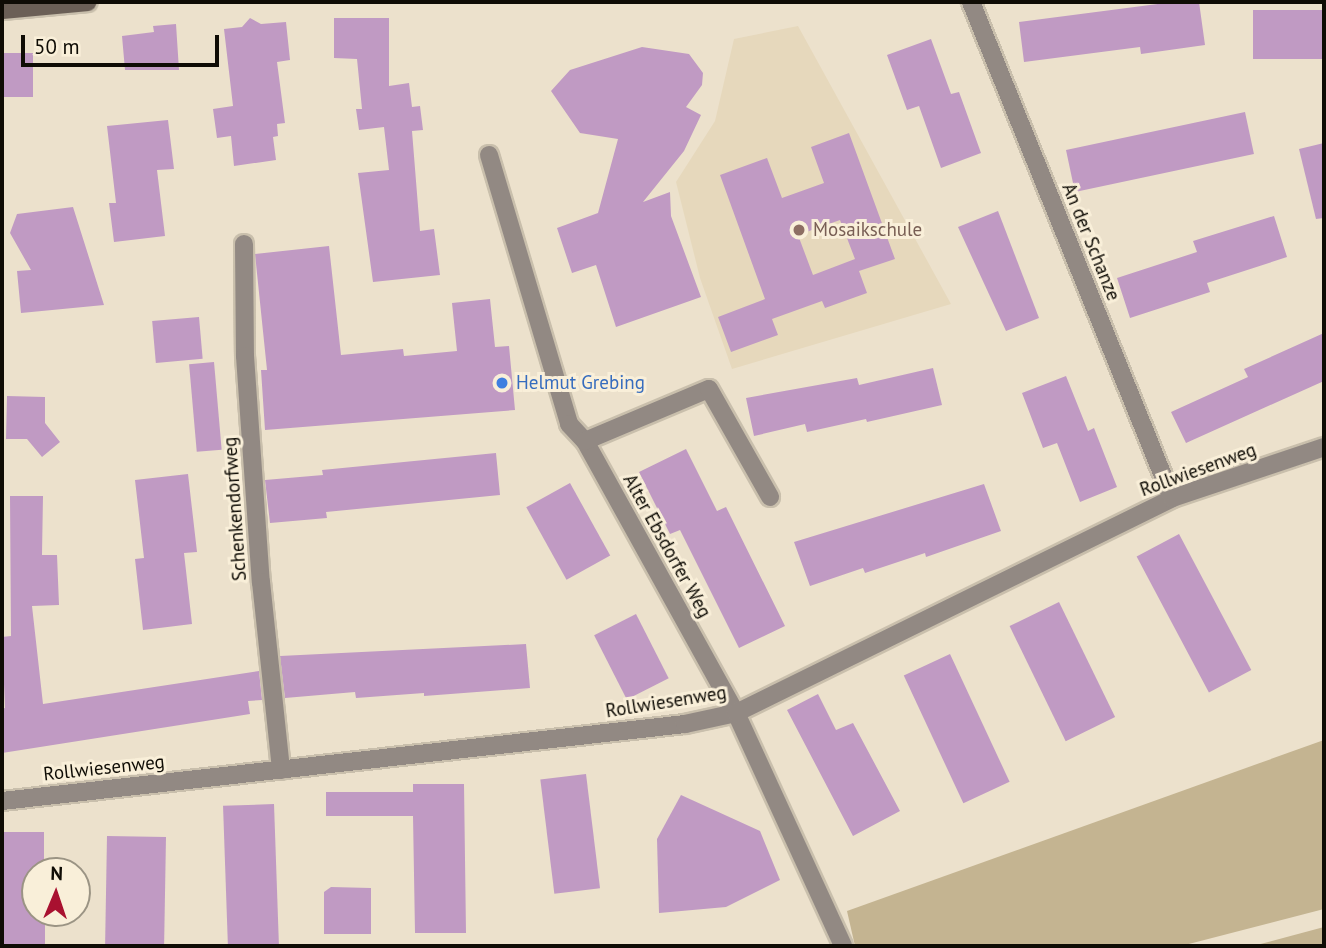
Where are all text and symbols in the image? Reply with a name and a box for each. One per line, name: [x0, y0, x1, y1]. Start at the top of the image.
scale bar: [24, 21, 222, 65]
text: 50 m: [34, 33, 80, 60]
street label: An der Schanze: [1057, 180, 1125, 304]
place label: Mosaikschule: [813, 219, 922, 241]
marker: Mosaikschule: [791, 222, 807, 238]
place label: Helmut Grebing: [516, 372, 645, 394]
marker: Helmut Grebing: [494, 375, 510, 391]
street label: Schenkendorfweg: [219, 436, 251, 582]
street label: Rollwiesenweg: [1137, 438, 1259, 502]
street label: Alter Ebsdorfer Weg: [618, 470, 716, 622]
street label: Rollwiesenweg: [604, 681, 728, 723]
street label: Rollwiesenweg: [42, 750, 166, 786]
north arrow: [21, 857, 91, 927]
text: N: [50, 861, 63, 885]

